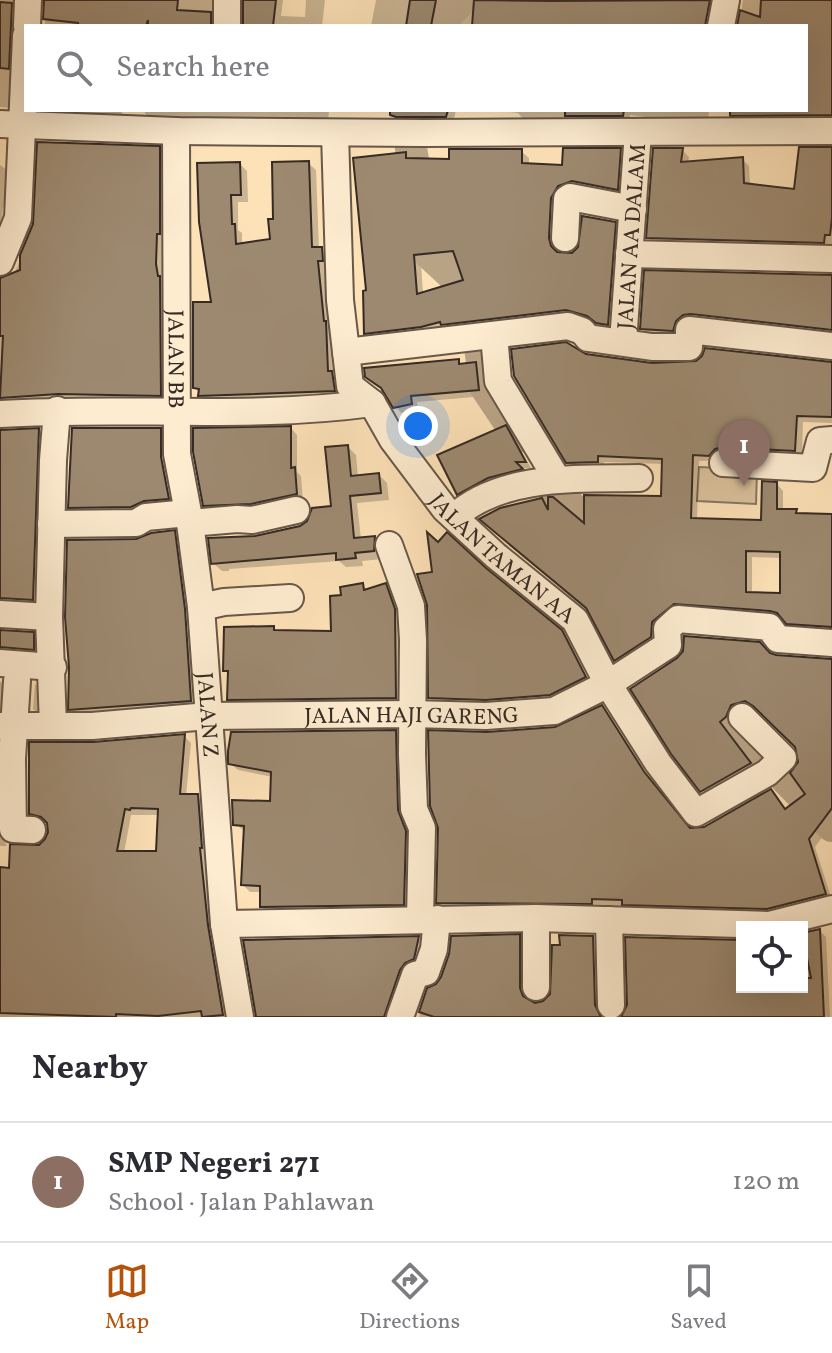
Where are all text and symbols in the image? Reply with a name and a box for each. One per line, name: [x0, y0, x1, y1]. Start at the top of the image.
search box: [24, 24, 808, 112]
icon: search: [52, 46, 96, 90]
text: Search here: [116, 47, 270, 89]
street label: JALAN AA DALAM: [611, 143, 655, 330]
street label: JALAN BB: [159, 310, 190, 408]
your location: [398, 406, 438, 446]
pin: 1: [718, 420, 770, 486]
street label: JALAN TAMAN AA: [420, 488, 581, 632]
street label: JALAN Z: [188, 671, 225, 759]
street label: JALAN HAJI GARENG: [304, 701, 520, 734]
map controls: [736, 921, 808, 993]
button: locate: [736, 921, 808, 993]
text: Nearby: [32, 1046, 148, 1093]
text: SMP Negeri 271: [108, 1143, 320, 1185]
text: 1: [53, 1164, 63, 1200]
text: 120 m: [732, 1164, 800, 1200]
text: School · Jalan Pahlawan: [108, 1185, 375, 1221]
tab: Map: [105, 1259, 149, 1338]
tab: Directions: [359, 1259, 460, 1338]
tab: Saved: [670, 1259, 727, 1338]

